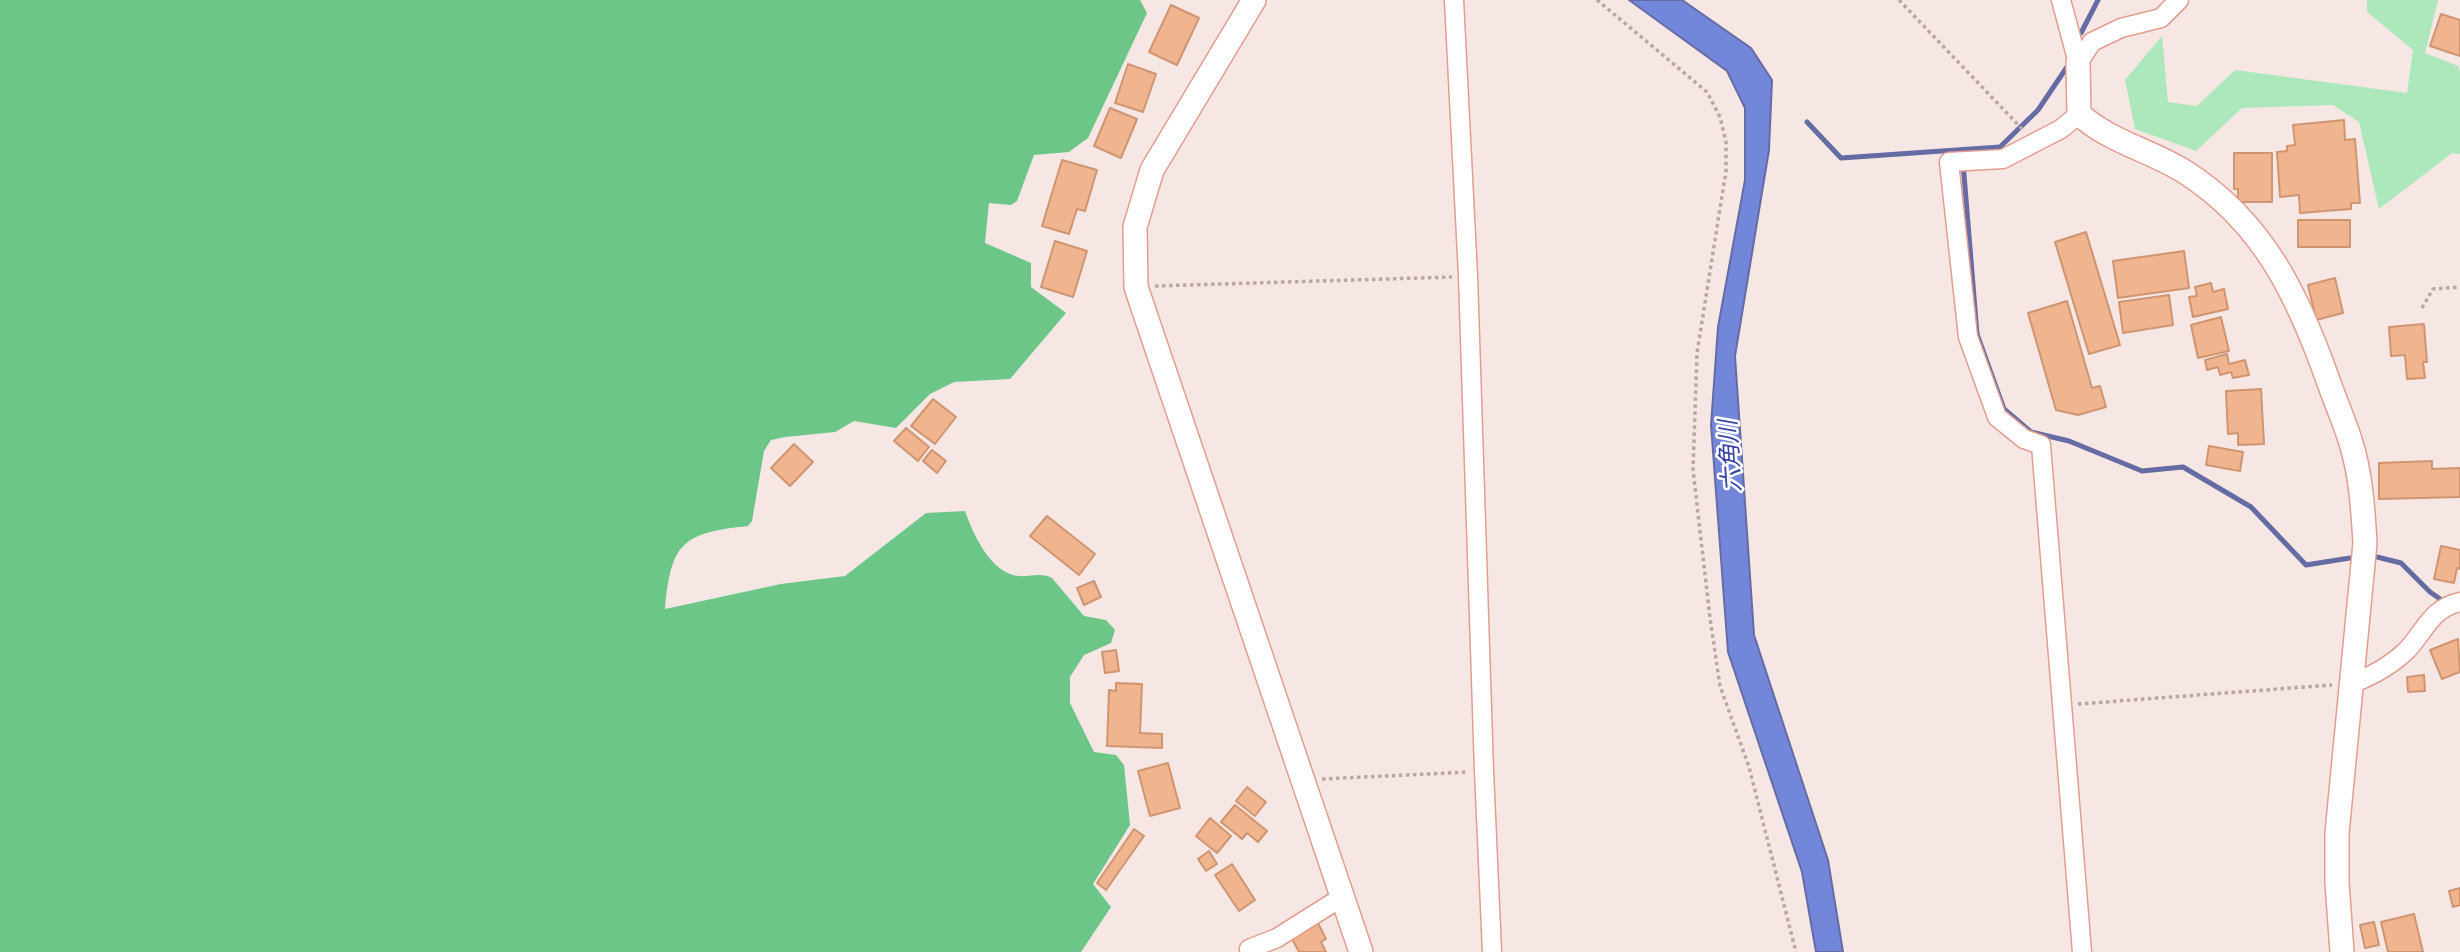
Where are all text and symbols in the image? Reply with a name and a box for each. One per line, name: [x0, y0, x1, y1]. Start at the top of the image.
water label: 六角川: [1715, 419, 1749, 493]

